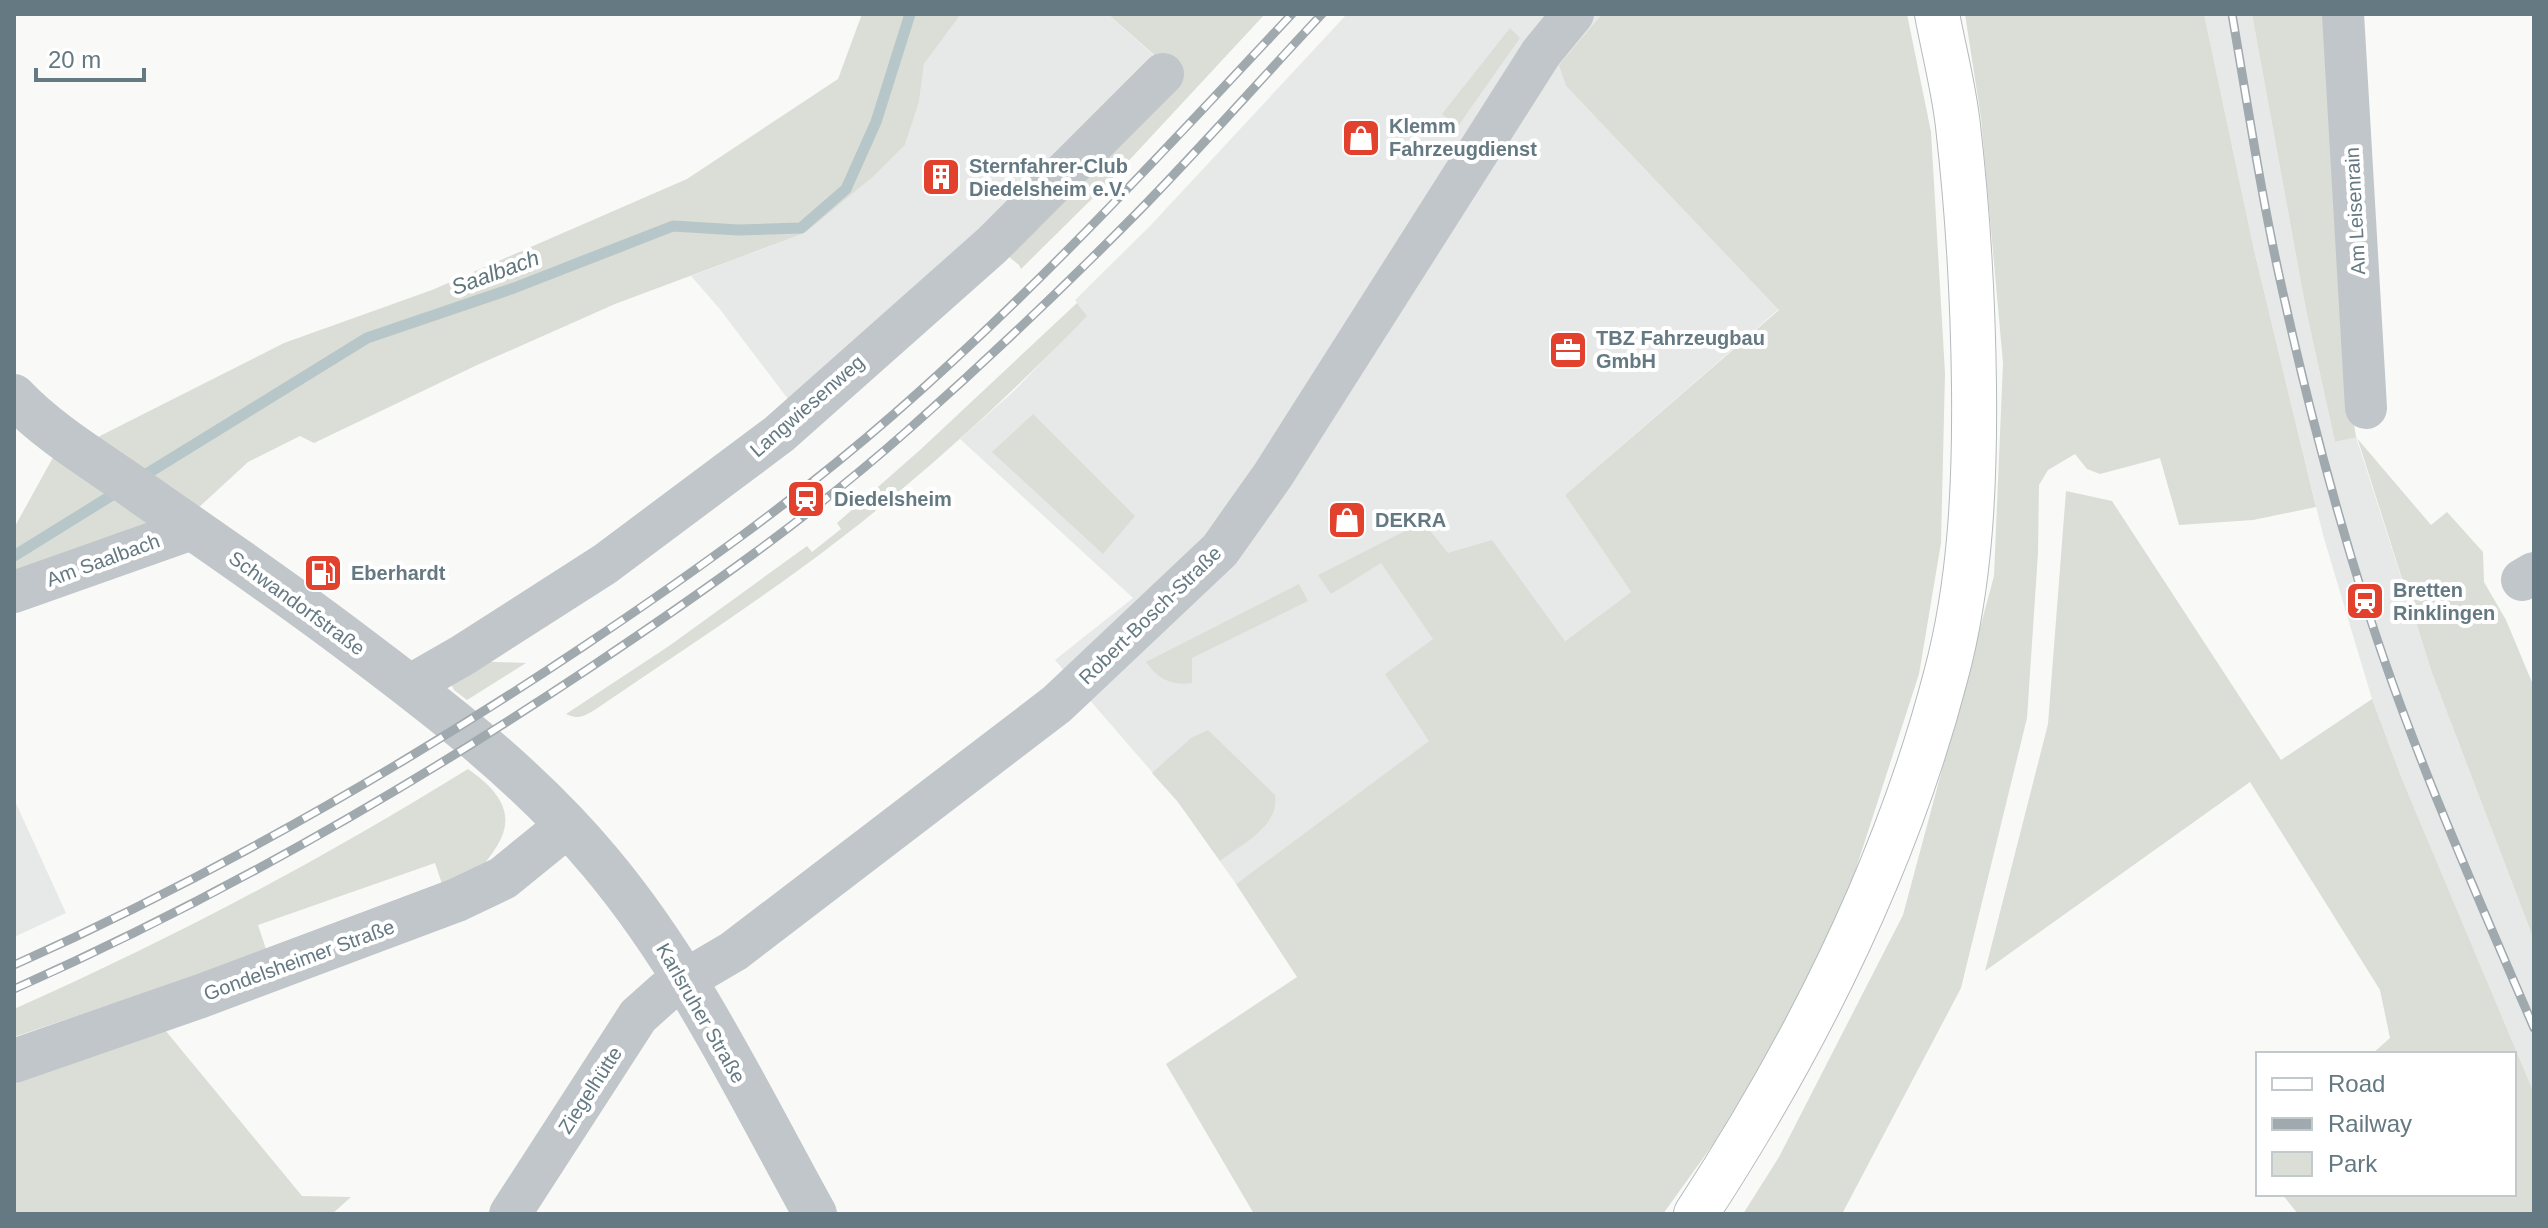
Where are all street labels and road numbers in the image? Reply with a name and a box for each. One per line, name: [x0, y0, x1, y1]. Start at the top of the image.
street label: Am Leisenrain: [2341, 147, 2369, 275]
street label: Langwiesenweg: [746, 351, 868, 461]
street label: Am Saalbach: [43, 529, 163, 591]
street label: Robert-Bosch-Straße: [1074, 541, 1226, 689]
street label: Schwandorfstraße: [225, 546, 369, 660]
street label: Gondelsheimer Straße: [201, 915, 397, 1005]
street label: Karlsruher Straße: [652, 939, 750, 1087]
street label: Ziegelhütte: [554, 1043, 626, 1137]

